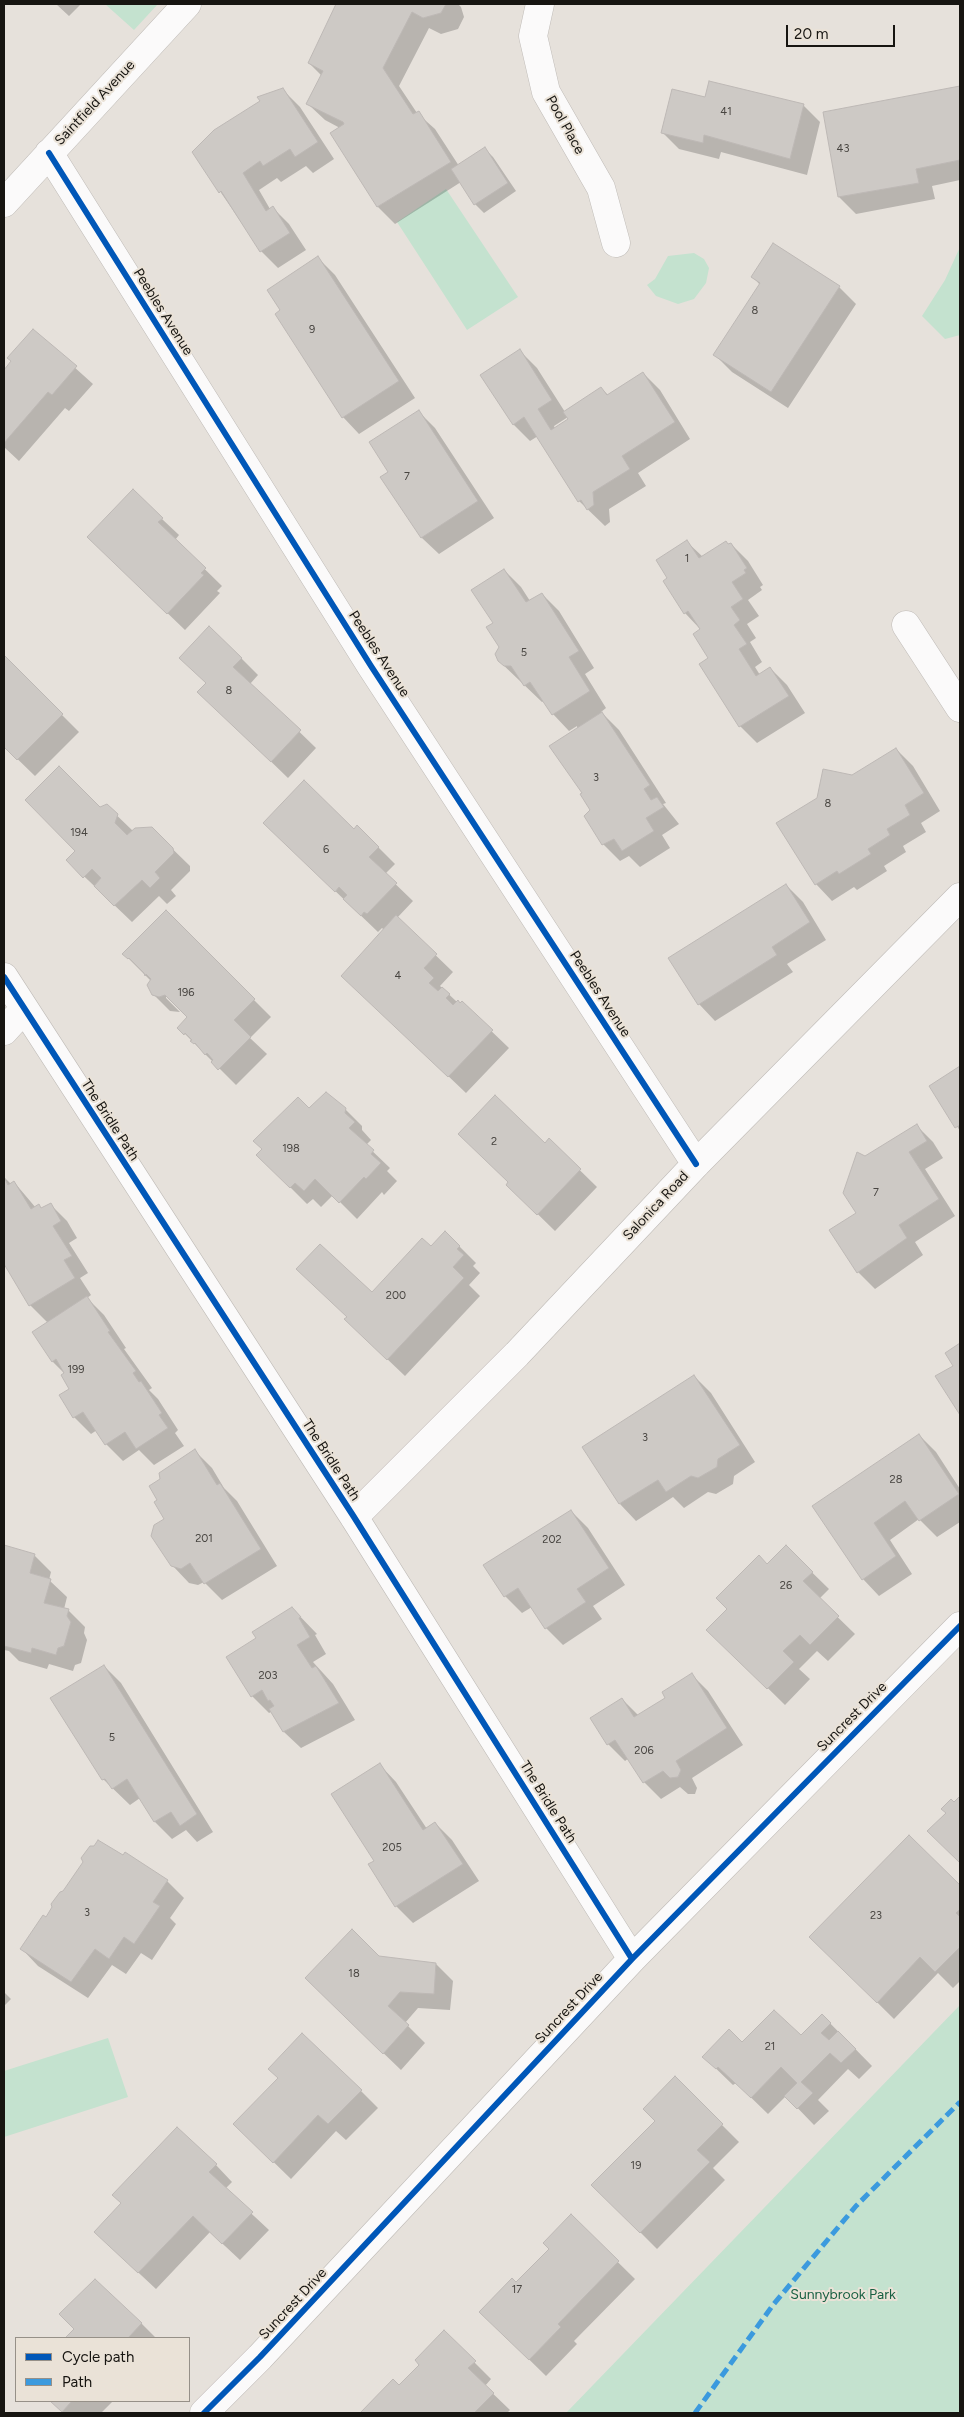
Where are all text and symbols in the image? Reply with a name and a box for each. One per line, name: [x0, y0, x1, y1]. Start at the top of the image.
scale bar: [789, 15, 898, 47]
text: 20 m: [794, 25, 828, 43]
street label: Saintfield Avenue: [51, 57, 139, 149]
street label: Pool Place: [542, 93, 588, 157]
house number: 41: [720, 105, 732, 119]
house number: 43: [837, 142, 849, 156]
street label: Peebles Avenue: [130, 265, 196, 359]
house number: 8: [752, 304, 758, 318]
house number: 9: [309, 323, 315, 337]
house number: 7: [404, 470, 410, 484]
house number: 1: [685, 552, 689, 566]
street label: Peebles Avenue: [345, 608, 413, 700]
house number: 5: [521, 646, 527, 660]
house number: 8: [226, 684, 232, 698]
house number: 3: [593, 771, 599, 785]
house number: 8: [825, 797, 831, 811]
house number: 194: [70, 826, 88, 840]
house number: 6: [323, 843, 329, 857]
street label: Peebles Avenue: [566, 948, 634, 1040]
house number: 4: [395, 969, 401, 983]
house number: 196: [178, 986, 194, 1000]
street label: The Bridle Path: [77, 1076, 143, 1164]
house number: 2: [491, 1135, 497, 1149]
house number: 198: [282, 1142, 300, 1156]
street label: Salonica Road: [620, 1168, 692, 1244]
house number: 7: [873, 1186, 879, 1200]
house number: 200: [386, 1289, 406, 1303]
house number: 199: [68, 1363, 84, 1377]
street label: The Bridle Path: [298, 1416, 364, 1504]
house number: 3: [642, 1431, 648, 1445]
house number: 28: [890, 1473, 902, 1487]
house number: 201: [195, 1532, 213, 1546]
house number: 202: [542, 1533, 562, 1547]
house number: 26: [780, 1579, 792, 1593]
house number: 203: [258, 1669, 278, 1683]
street label: Suncrest Drive: [814, 1679, 890, 1755]
house number: 5: [109, 1731, 115, 1745]
house number: 206: [634, 1744, 654, 1758]
street label: The Bridle Path: [516, 1758, 580, 1846]
house number: 205: [382, 1841, 402, 1855]
house number: 3: [84, 1906, 90, 1920]
house number: 23: [870, 1909, 882, 1923]
house number: 18: [348, 1967, 360, 1981]
street label: Suncrest Drive: [532, 1969, 606, 2047]
house number: 21: [765, 2040, 775, 2054]
house number: 19: [631, 2159, 641, 2173]
street label: Suncrest Drive: [256, 2265, 330, 2343]
house number: 17: [512, 2283, 522, 2297]
park label: Sunnybrook Park: [790, 2287, 896, 2303]
legend: [15, 2337, 190, 2402]
text: Cycle path: [62, 2348, 134, 2366]
text: Path: [62, 2373, 92, 2391]

